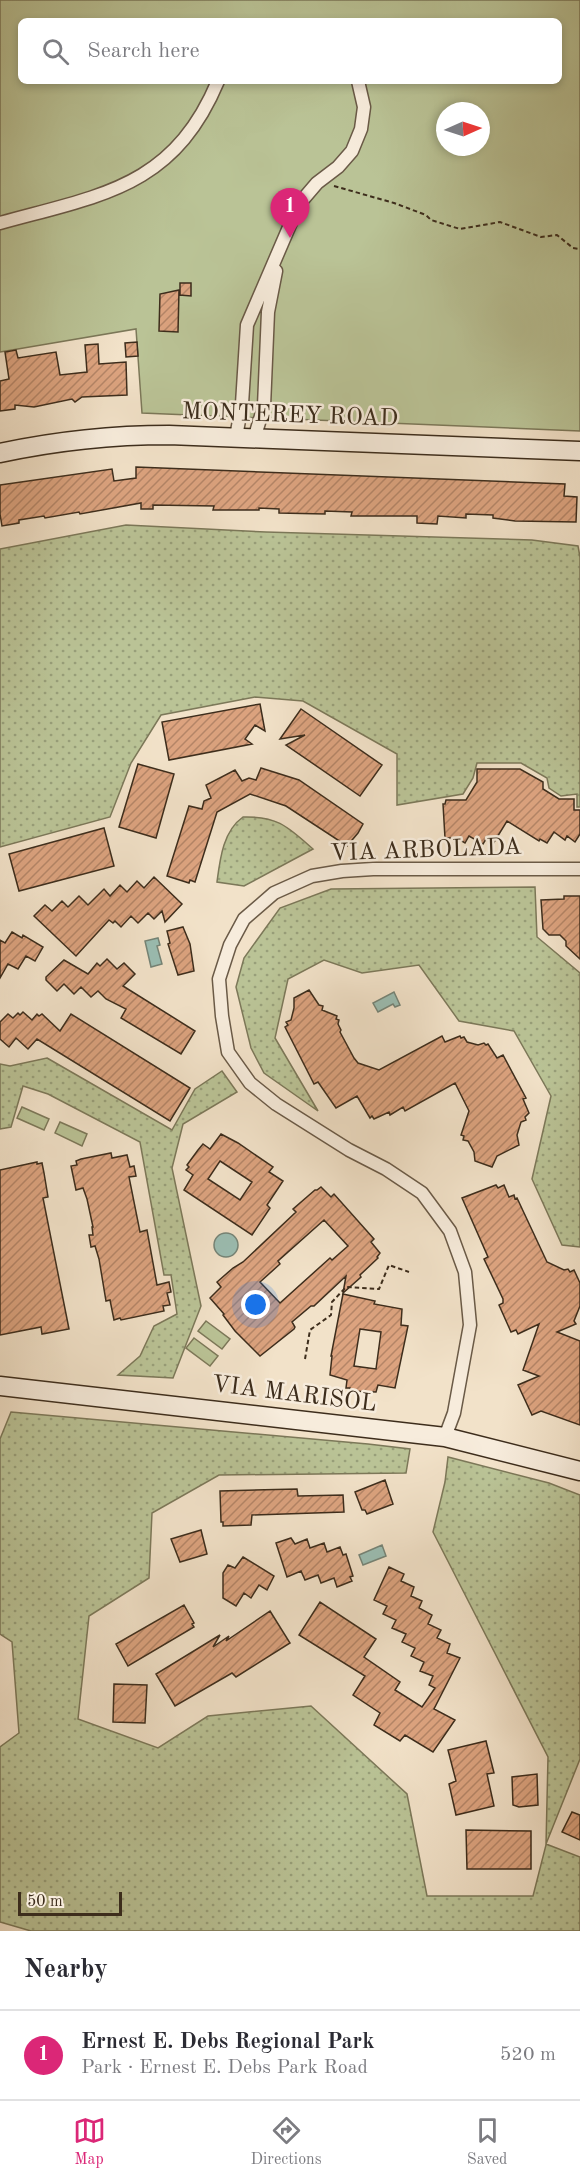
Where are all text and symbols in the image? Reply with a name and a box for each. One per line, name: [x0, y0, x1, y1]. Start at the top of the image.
search box: [18, 18, 562, 84]
icon: search: [39, 35, 72, 68]
text: Search here: [87, 40, 200, 62]
north arrow: [436, 102, 490, 156]
pin: 1: [270, 188, 310, 238]
street label: MONTEREY ROAD: [181, 400, 399, 432]
street label: VIA ARBOLADA: [330, 836, 522, 866]
your location: [241, 1290, 270, 1319]
street label: VIA MARISOL: [210, 1373, 378, 1417]
scale bar: [18, 1889, 122, 1916]
text: 50 m: [27, 1894, 63, 1910]
text: Nearby: [24, 1957, 108, 1983]
text: Ernest E. Debs Regional Park: [81, 2031, 374, 2053]
text: 1: [38, 2045, 49, 2065]
text: 520 m: [500, 2045, 556, 2065]
text: Park · Ernest E. Debs Park Road: [81, 2058, 368, 2078]
tab: Map: [73, 2114, 106, 2170]
tab: Directions: [251, 2114, 322, 2170]
tab: Saved: [467, 2114, 507, 2170]

